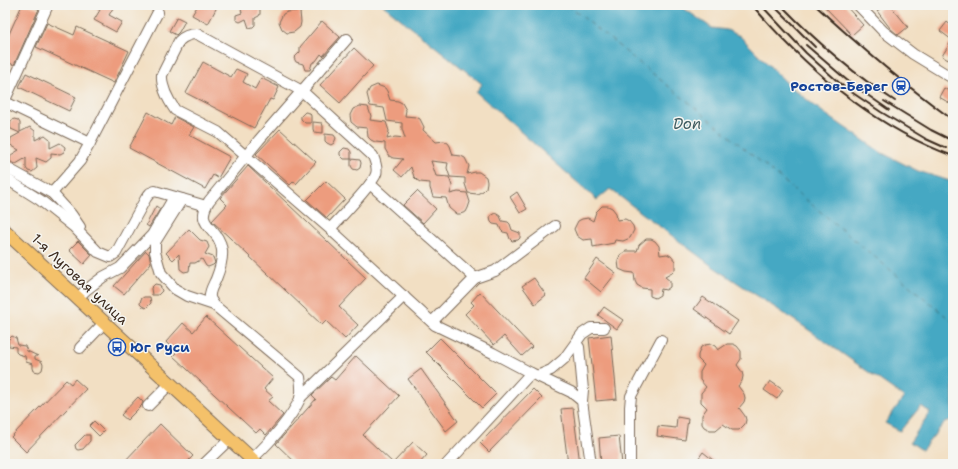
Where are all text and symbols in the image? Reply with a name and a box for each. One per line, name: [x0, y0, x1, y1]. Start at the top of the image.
station icon: Ростов-Берег: [891, 76, 911, 96]
place label: Ростов-Берег: [790, 77, 889, 95]
water label: Don: [673, 114, 701, 134]
street label: 1-я Луговая улица: [28, 230, 132, 329]
bus stop icon: Юг Руси: [107, 337, 127, 357]
place label: Юг Руси: [130, 338, 190, 356]

